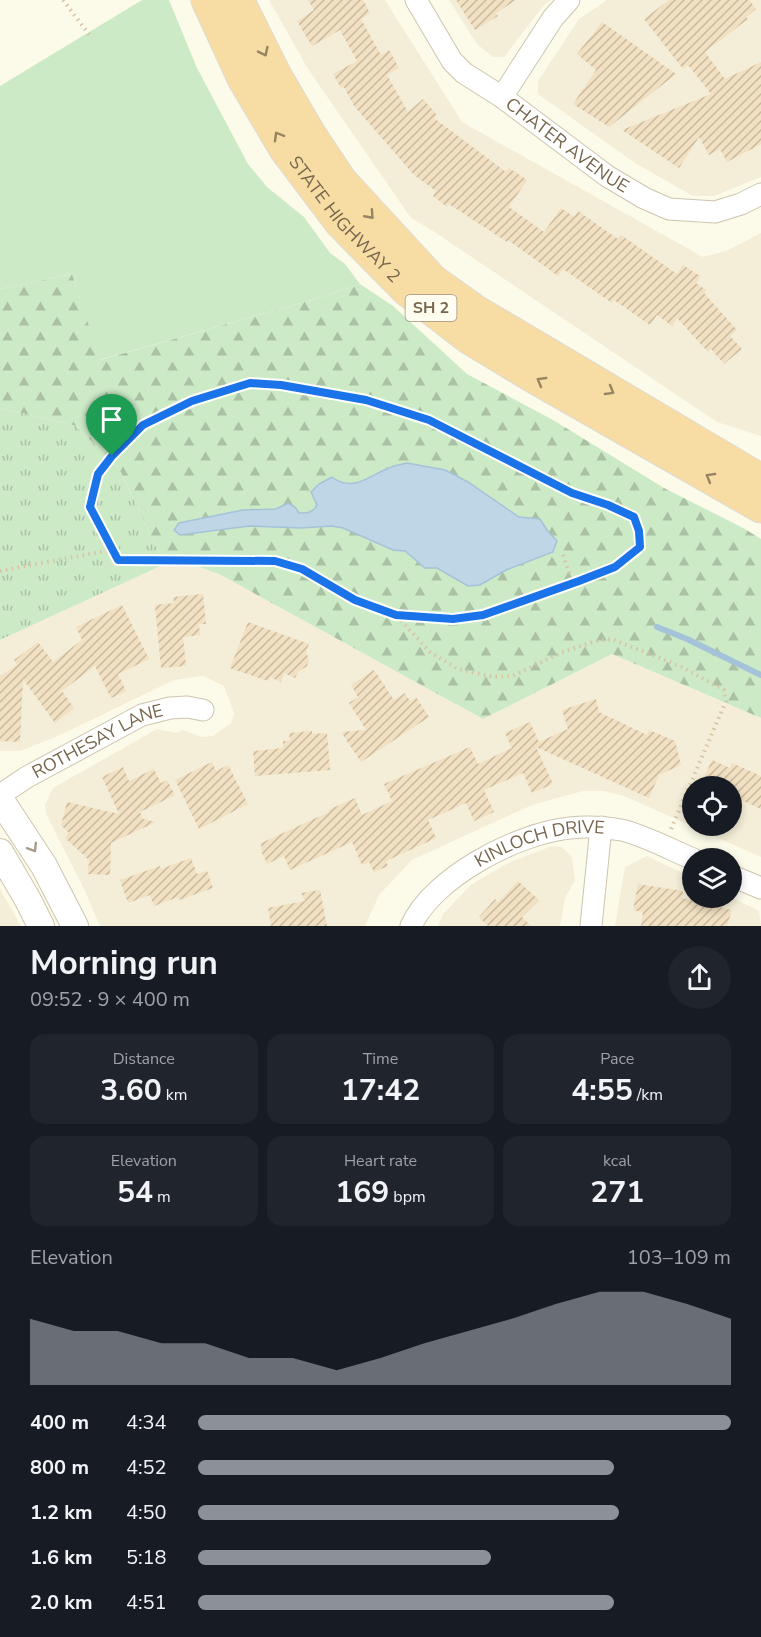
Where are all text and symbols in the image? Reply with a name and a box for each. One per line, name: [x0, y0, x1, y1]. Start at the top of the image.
one-way arrow: [256, 46, 268, 57]
street label: CHATER AVENUE: [501, 92, 633, 198]
one-way arrow: [274, 132, 285, 142]
street label: STATE HIGHWAY 2: [283, 151, 406, 288]
one-way arrow: [363, 208, 374, 218]
road number: SH 2: [406, 295, 456, 321]
one-way arrow: [537, 376, 547, 388]
one-way arrow: [604, 383, 614, 395]
pin: [86, 394, 137, 456]
icon: arrive: [95, 403, 128, 436]
one-way arrow: [706, 473, 716, 484]
street label: ROTHESAY LANE: [28, 698, 165, 784]
map controls: [682, 776, 742, 908]
button: locate: [682, 776, 742, 836]
street label: KINLOCH DRIVE: [470, 815, 606, 873]
one-way arrow: [25, 842, 37, 852]
button: layers: [682, 848, 742, 908]
text: Morning run: [30, 941, 218, 986]
button: share: [668, 946, 731, 1009]
text: 09:52 · 9 × 400 m: [30, 986, 190, 1013]
text: Distance: [113, 1048, 175, 1070]
text: Time: [363, 1048, 398, 1070]
text: Pace: [600, 1048, 634, 1070]
text: 3.60: [100, 1070, 162, 1111]
text: 17:42: [341, 1070, 420, 1111]
text: 4:55: [571, 1070, 633, 1111]
text: km: [162, 1084, 187, 1106]
text: /km: [633, 1084, 663, 1106]
text: Elevation: [111, 1150, 177, 1172]
text: Heart rate: [344, 1150, 417, 1172]
text: kcal: [603, 1150, 631, 1172]
text: 54: [117, 1172, 153, 1213]
text: 169: [335, 1172, 389, 1213]
text: 271: [590, 1172, 644, 1213]
text: m: [153, 1186, 171, 1208]
text: bpm: [389, 1186, 426, 1208]
text: Elevation: [30, 1244, 113, 1271]
text: 103–109 m: [627, 1244, 731, 1271]
text: 400 m: [30, 1409, 89, 1436]
text: 4:34: [126, 1409, 167, 1436]
text: 800 m: [30, 1454, 89, 1481]
text: 4:52: [126, 1454, 167, 1481]
text: 1.2 km: [30, 1499, 93, 1526]
text: 4:50: [126, 1499, 167, 1526]
text: 1.6 km: [30, 1544, 93, 1571]
text: 5:18: [126, 1544, 167, 1571]
text: 2.0 km: [30, 1589, 93, 1616]
text: 4:51: [126, 1589, 167, 1616]

